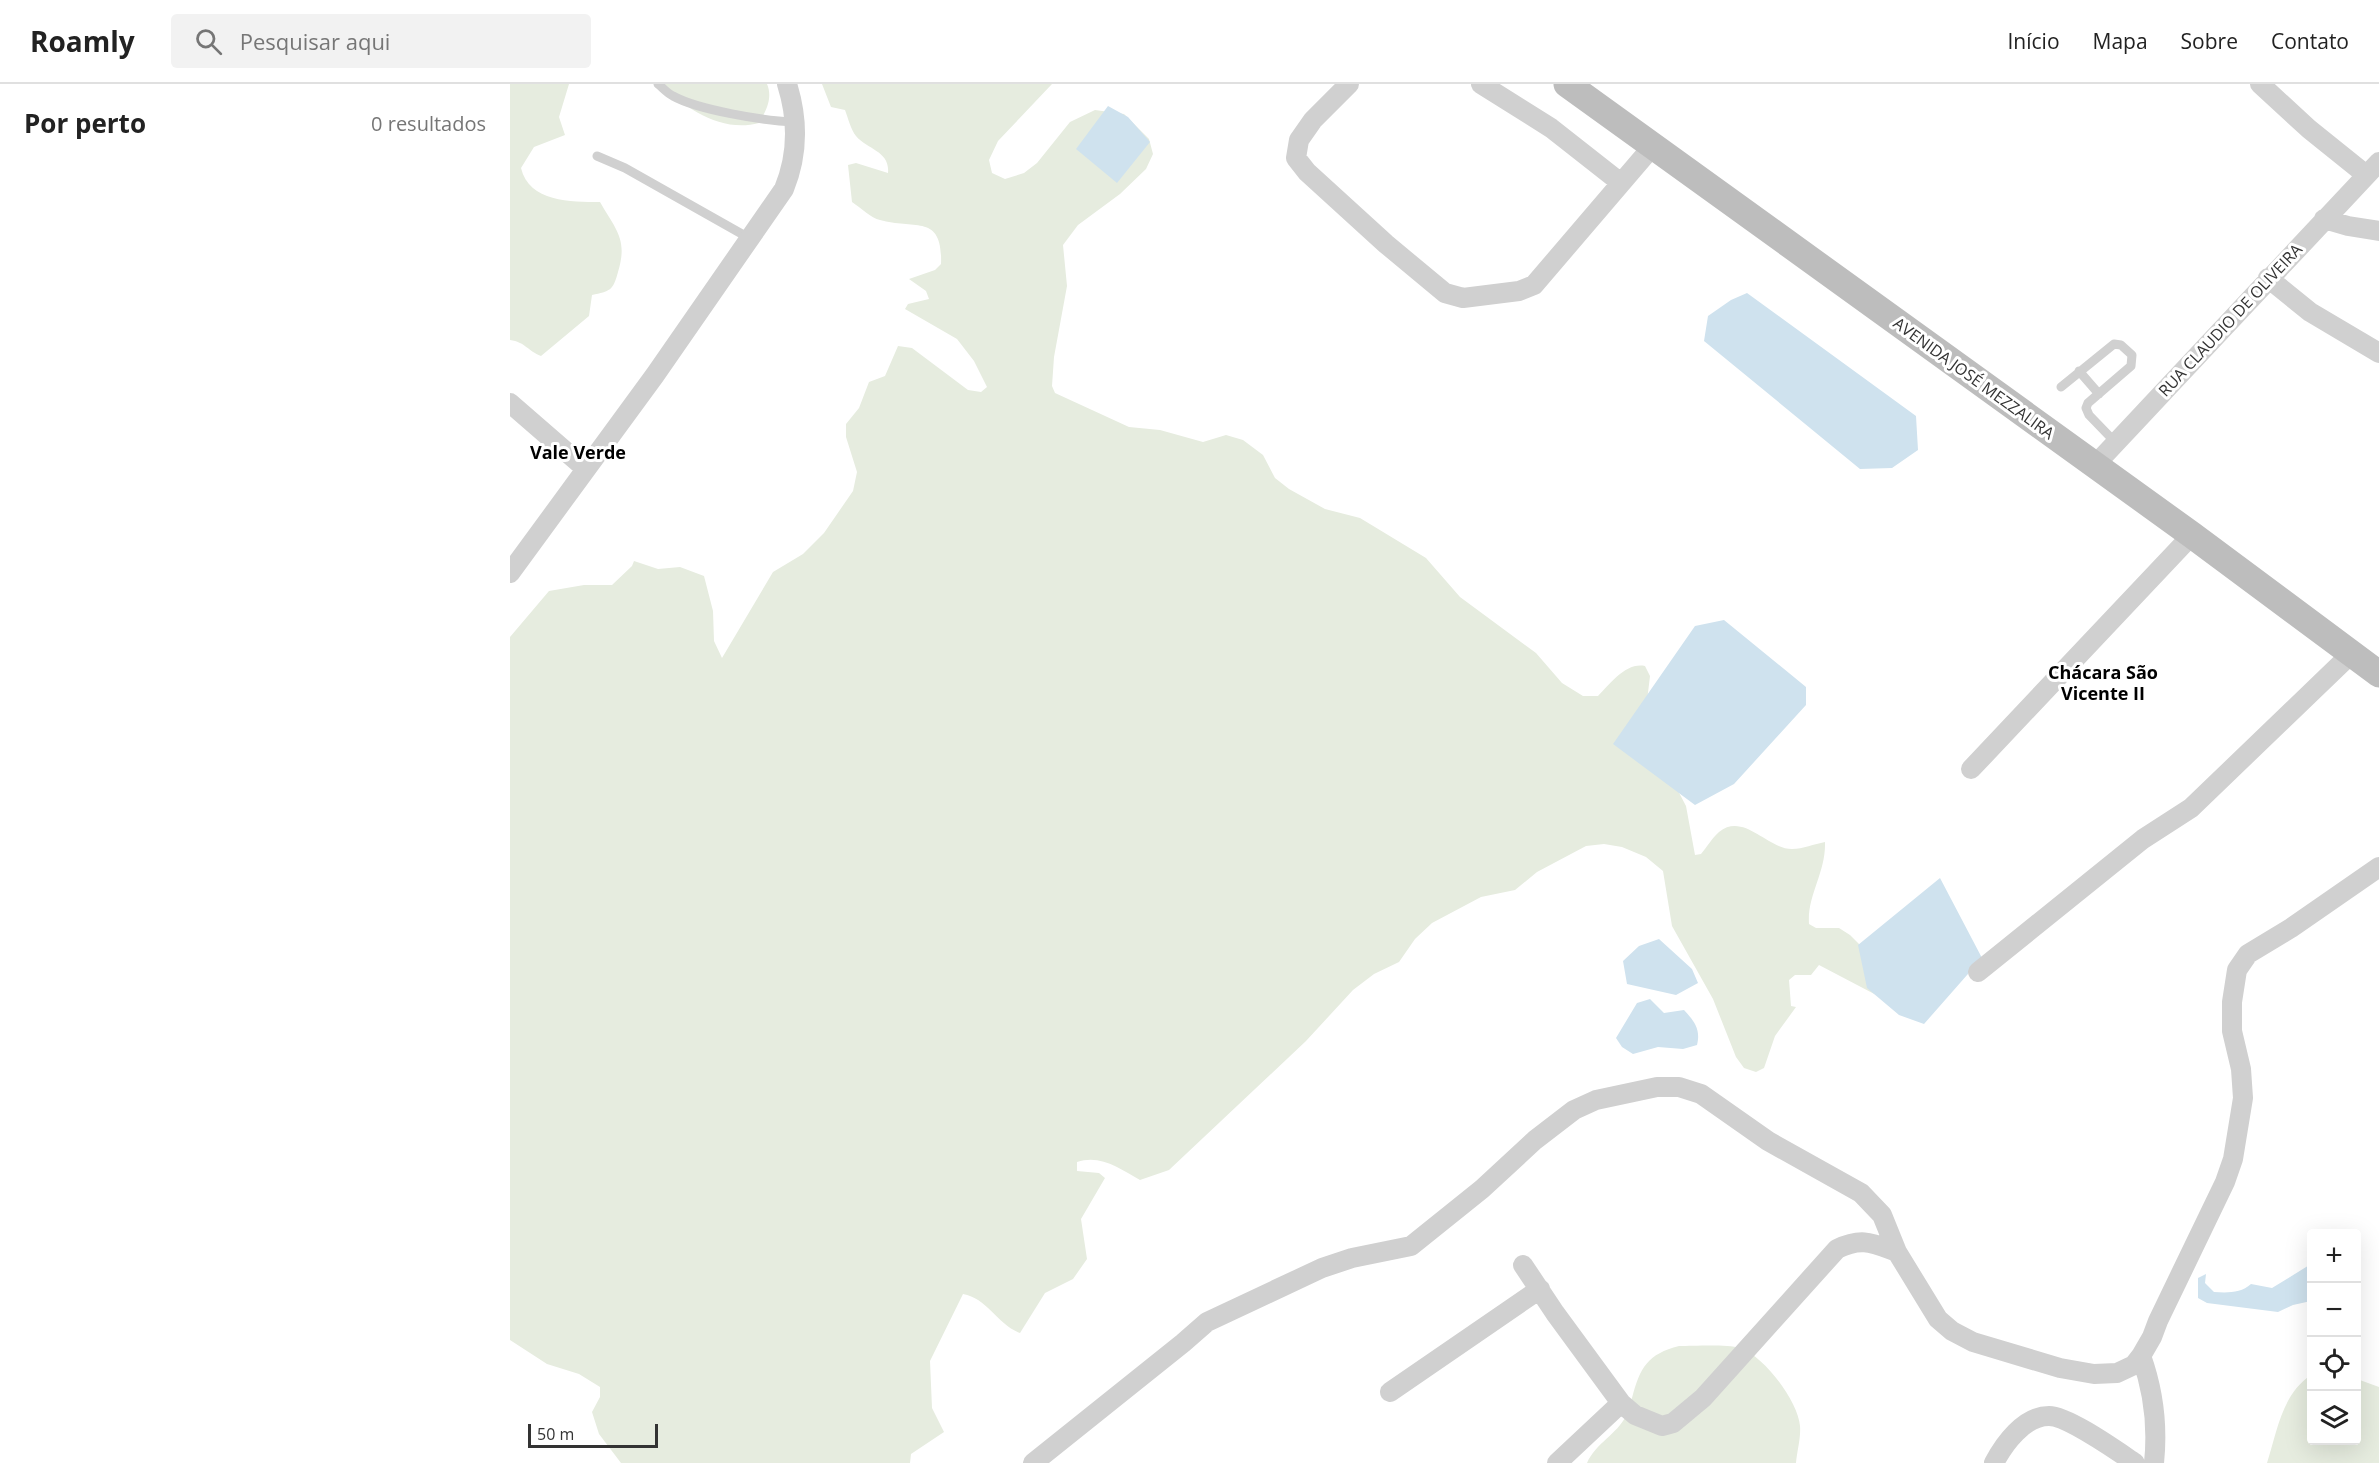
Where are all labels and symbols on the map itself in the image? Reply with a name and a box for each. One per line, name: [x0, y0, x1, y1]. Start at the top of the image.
street label: RUA CLAUDIO DE OLIVEIRA: [2153, 238, 2307, 401]
street label: AVENIDA JOSÉ MEZZALIRA: [1889, 312, 2060, 444]
district label: Vale Verde: [530, 440, 626, 464]
district label: Chácara São Vicente II: [2048, 660, 2158, 705]
scale bar: [528, 1421, 658, 1448]

